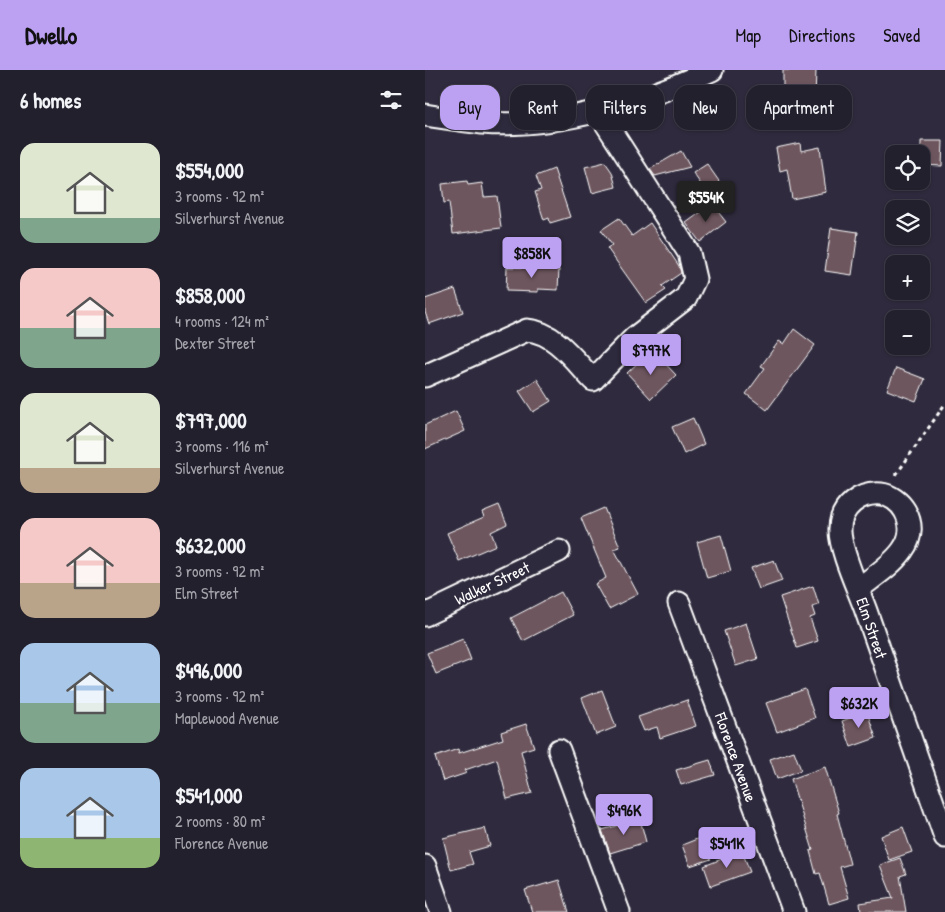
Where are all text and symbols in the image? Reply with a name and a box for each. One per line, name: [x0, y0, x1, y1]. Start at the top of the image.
text: Dwello: [25, 19, 77, 51]
text: Map: [736, 23, 761, 48]
text: Directions: [789, 23, 855, 48]
text: Saved: [883, 23, 920, 48]
chip: Buy: [440, 85, 500, 130]
chip: Rent: [510, 85, 576, 130]
chip: Filters: [586, 85, 664, 130]
chip: New: [674, 85, 736, 130]
chip: Apartment: [746, 85, 852, 130]
text: 6 homes: [20, 86, 81, 115]
icon: filters: [377, 86, 405, 114]
map controls: [885, 145, 930, 355]
button: locate: [885, 145, 930, 190]
text: $554,000: [175, 156, 244, 185]
icon: home: [60, 163, 120, 223]
pin: $554K: [671, 180, 741, 223]
text: 3 rooms · 92 m²: [175, 185, 264, 207]
text: $554K: [688, 186, 724, 208]
button: layers: [885, 200, 930, 245]
text: Silverhurst Avenue: [175, 207, 284, 229]
pin: $858K: [497, 236, 567, 279]
text: $858K: [513, 242, 551, 264]
button: +: [885, 255, 930, 300]
text: $858,000: [175, 281, 245, 310]
icon: home: [60, 288, 120, 348]
text: 4 rooms · 124 m²: [175, 310, 269, 332]
button: −: [885, 310, 930, 355]
text: Dexter Street: [175, 332, 255, 354]
pin: $797K: [616, 334, 686, 376]
text: $797K: [632, 339, 670, 361]
text: $797,000: [175, 406, 247, 435]
icon: home: [60, 413, 120, 473]
text: 3 rooms · 116 m²: [175, 435, 269, 457]
text: Silverhurst Avenue: [175, 457, 284, 479]
text: $632,000: [175, 531, 246, 560]
icon: home: [60, 538, 120, 598]
street label: Walker Street: [451, 556, 534, 610]
text: 3 rooms · 92 m²: [175, 560, 264, 582]
text: Elm Street: [175, 582, 238, 604]
street label: Elm Street: [851, 595, 893, 662]
text: $496,000: [175, 656, 242, 685]
icon: home: [60, 663, 120, 723]
text: 3 rooms · 92 m²: [175, 685, 264, 707]
pin: $632K: [824, 686, 894, 729]
text: $632K: [840, 692, 878, 714]
text: Maplewood Avenue: [175, 707, 279, 729]
street label: Florence Avenue: [709, 708, 763, 805]
text: $541,000: [175, 781, 243, 810]
icon: home: [60, 788, 120, 848]
pin: $496K: [589, 794, 659, 836]
text: $496K: [607, 799, 641, 821]
text: 2 rooms · 80 m²: [175, 810, 265, 832]
pin: $541K: [692, 826, 762, 869]
text: Florence Avenue: [175, 832, 268, 854]
text: $541K: [709, 832, 745, 854]

